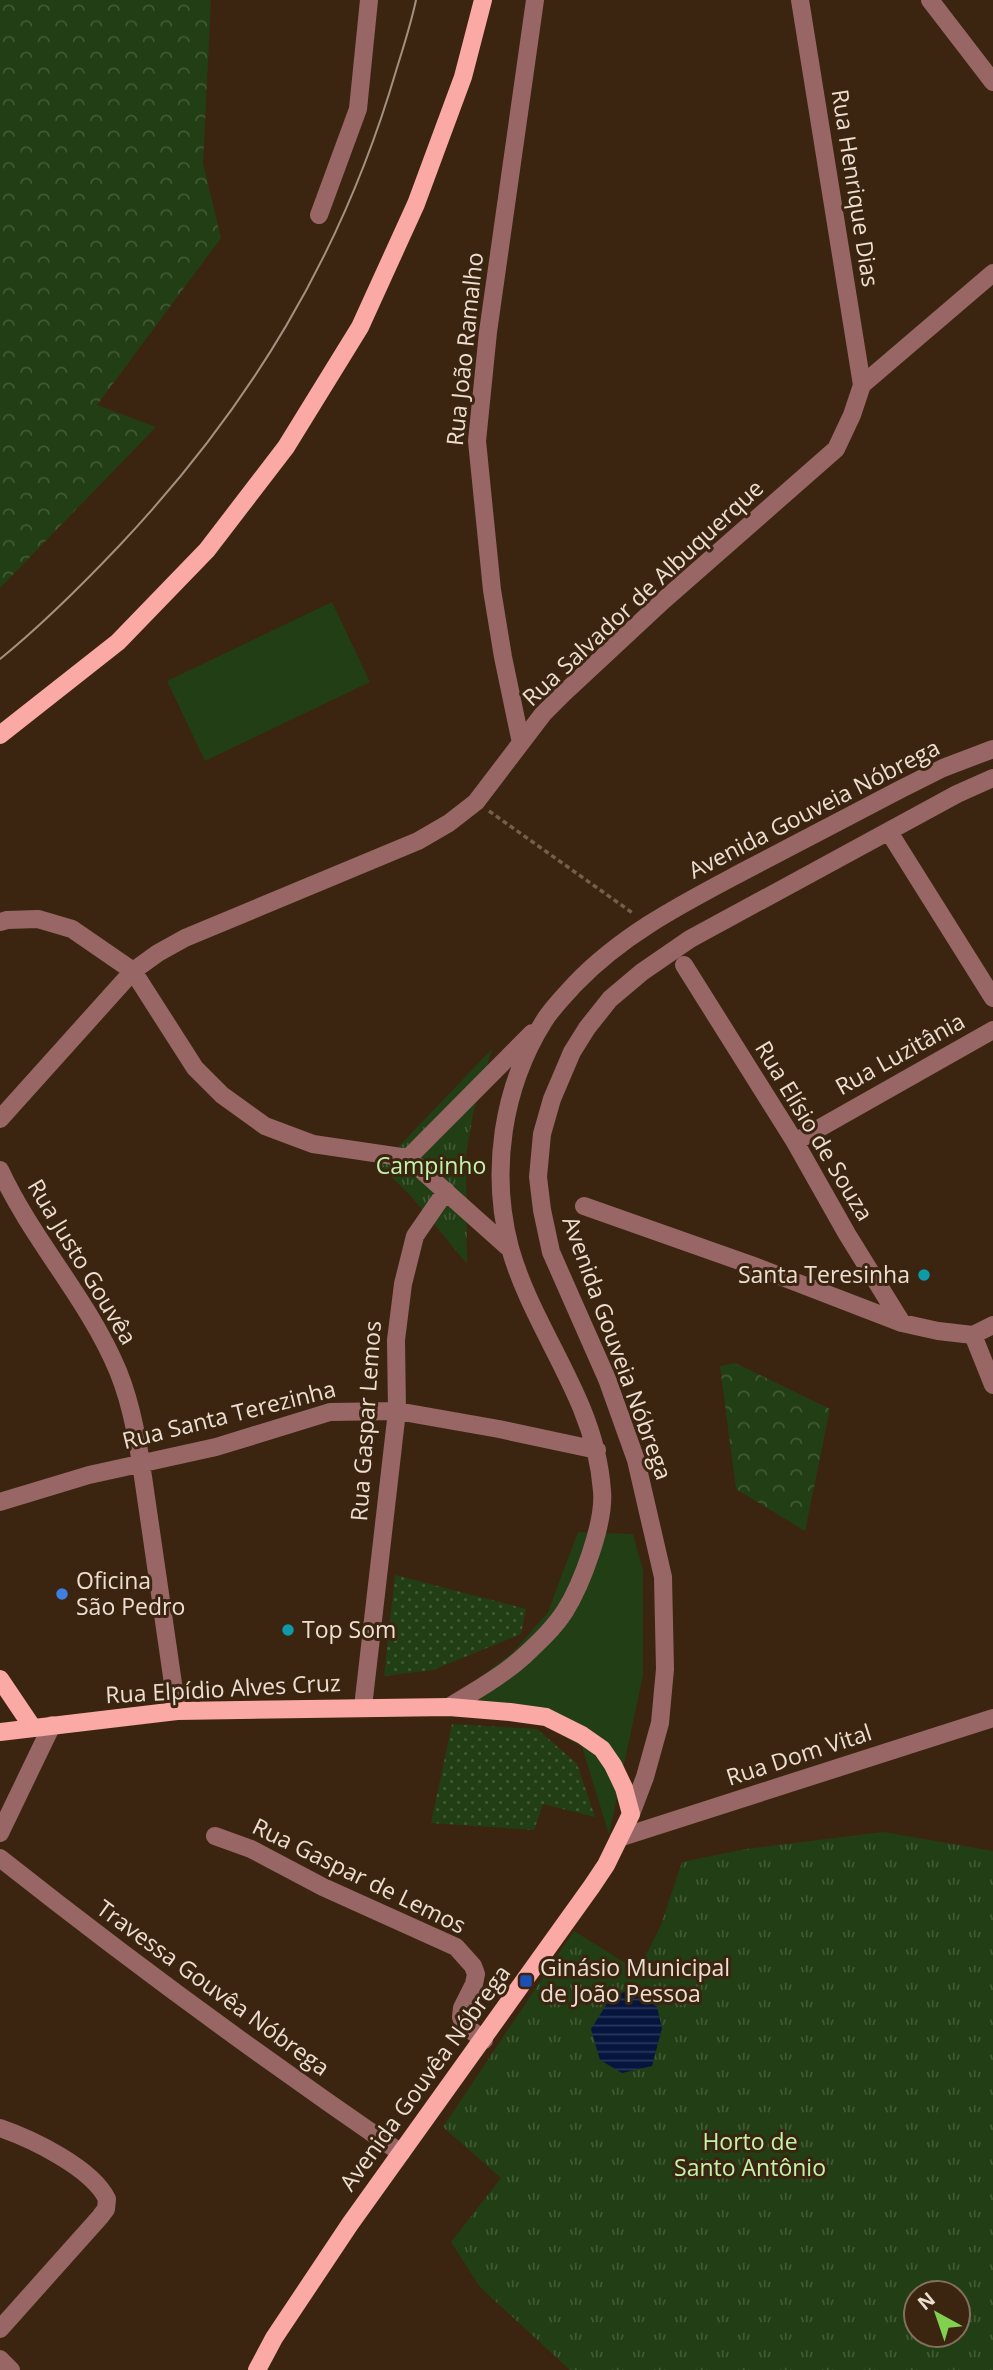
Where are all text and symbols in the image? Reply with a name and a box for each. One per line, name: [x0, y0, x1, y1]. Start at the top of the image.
street label: Rua Henrique Dias: [825, 87, 887, 289]
street label: Rua João Ramalho: [438, 251, 490, 447]
street label: Rua Salvador de Albuquerque: [515, 472, 770, 713]
street label: Avenida Gouveia Nóbrega: [682, 731, 945, 885]
street label: Rua Luzitânia: [829, 1004, 970, 1102]
street label: Rua Elísio de Souza: [748, 1034, 881, 1227]
park label: Campinho: [376, 1149, 486, 1181]
street label: Rua Justo Gouvêa: [21, 1173, 145, 1350]
street label: Avenida Gouveia Nóbrega: [555, 1212, 681, 1484]
place label: Santa Teresinha: [738, 1258, 910, 1290]
marker: Santa Teresinha: [916, 1267, 932, 1283]
street label: Rua Gaspar Lemos: [342, 1320, 388, 1522]
street label: Rua Santa Terezinha: [119, 1372, 339, 1456]
place label: Oficina São Pedro: [76, 1564, 185, 1622]
marker: Oficina São Pedro: [54, 1586, 70, 1602]
place label: Top Som: [302, 1613, 396, 1645]
marker: Top Som: [280, 1622, 296, 1638]
street label: Rua Elpídio Alves Cruz: [104, 1666, 341, 1710]
street label: Rua Dom Vital: [722, 1715, 876, 1793]
street label: Rua Gaspar de Lemos: [247, 1809, 471, 1941]
street label: Travessa Gouvêa Nóbrega: [91, 1892, 336, 2083]
place label: Ginásio Municipal de João Pessoa: [540, 1951, 730, 2009]
street label: Avenida Gouvêa Nóbrega: [331, 1958, 517, 2197]
marker: Ginásio Municipal de João Pessoa: [518, 1973, 534, 1989]
park label: Horto de Santo Antônio: [674, 2125, 826, 2183]
north arrow: [902, 2279, 972, 2349]
text: N: [912, 2286, 940, 2316]

